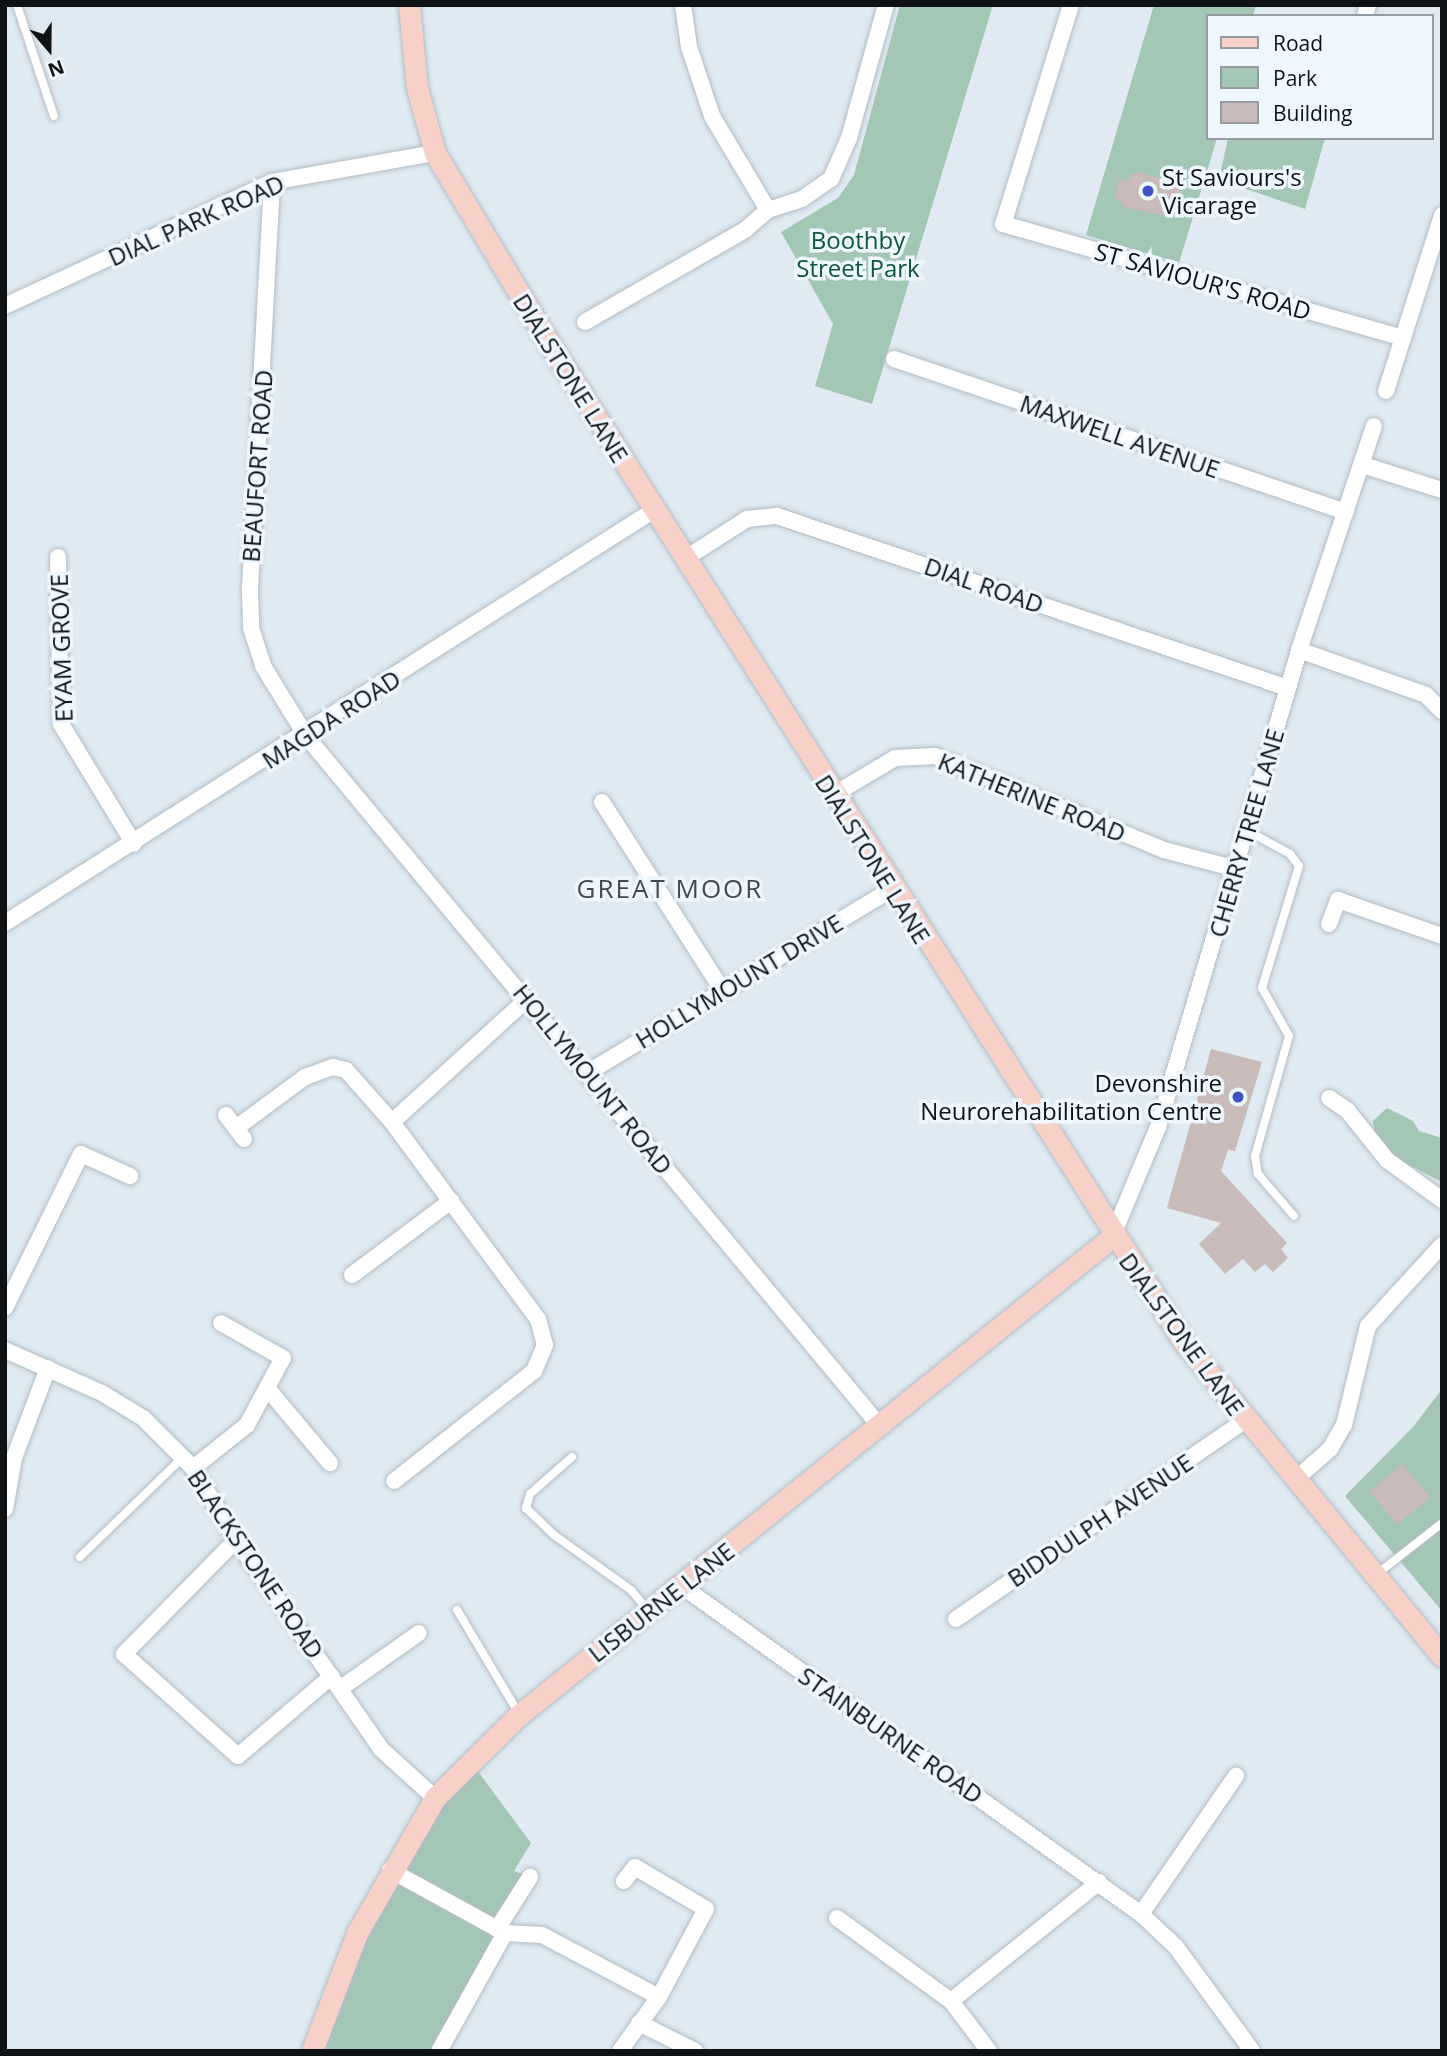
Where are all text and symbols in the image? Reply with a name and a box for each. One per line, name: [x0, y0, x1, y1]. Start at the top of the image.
north arrow: [14, 14, 84, 84]
legend: [1206, 14, 1433, 140]
text: Road: [1273, 29, 1323, 57]
text: N: [44, 54, 68, 84]
text: Park: [1273, 64, 1317, 92]
text: Building: [1273, 99, 1352, 127]
place label: St Saviours's Vicarage: [1162, 163, 1302, 219]
street label: DIAL PARK ROAD: [104, 168, 288, 272]
marker: St Saviours's Vicarage: [1140, 183, 1156, 199]
park label: Boothby Street Park: [796, 226, 920, 282]
street label: ST SAVIOUR'S ROAD: [1092, 236, 1314, 326]
street label: DIALSTONE LANE: [507, 288, 635, 468]
street label: BEAUFORT ROAD: [236, 369, 278, 563]
street label: MAXWELL AVENUE: [1016, 388, 1224, 484]
street label: DIAL ROAD: [921, 551, 1047, 619]
street label: EYAM GROVE: [44, 573, 78, 723]
street label: MAGDA ROAD: [256, 664, 406, 774]
street label: CHERRY TREE LANE: [1202, 725, 1290, 941]
street label: KATHERINE ROAD: [934, 746, 1130, 848]
street label: DIALSTONE LANE: [809, 769, 937, 949]
district label: GREAT MOOR: [578, 873, 762, 905]
street label: HOLLYMOUNT DRIVE: [630, 908, 848, 1054]
street label: HOLLYMOUNT ROAD: [507, 978, 679, 1180]
place label: Devonshire Neurorehabilitation Centre: [920, 1069, 1222, 1125]
marker: Devonshire Neurorehabilitation Centre: [1228, 1087, 1248, 1107]
street label: DIALSTONE LANE: [1113, 1247, 1251, 1421]
street label: BIDDULPH AVENUE: [1002, 1447, 1198, 1593]
street label: BLACKSTONE ROAD: [182, 1464, 330, 1664]
street label: LISBURNE LANE: [582, 1536, 740, 1668]
street label: STAINBURNE ROAD: [794, 1661, 988, 1809]

